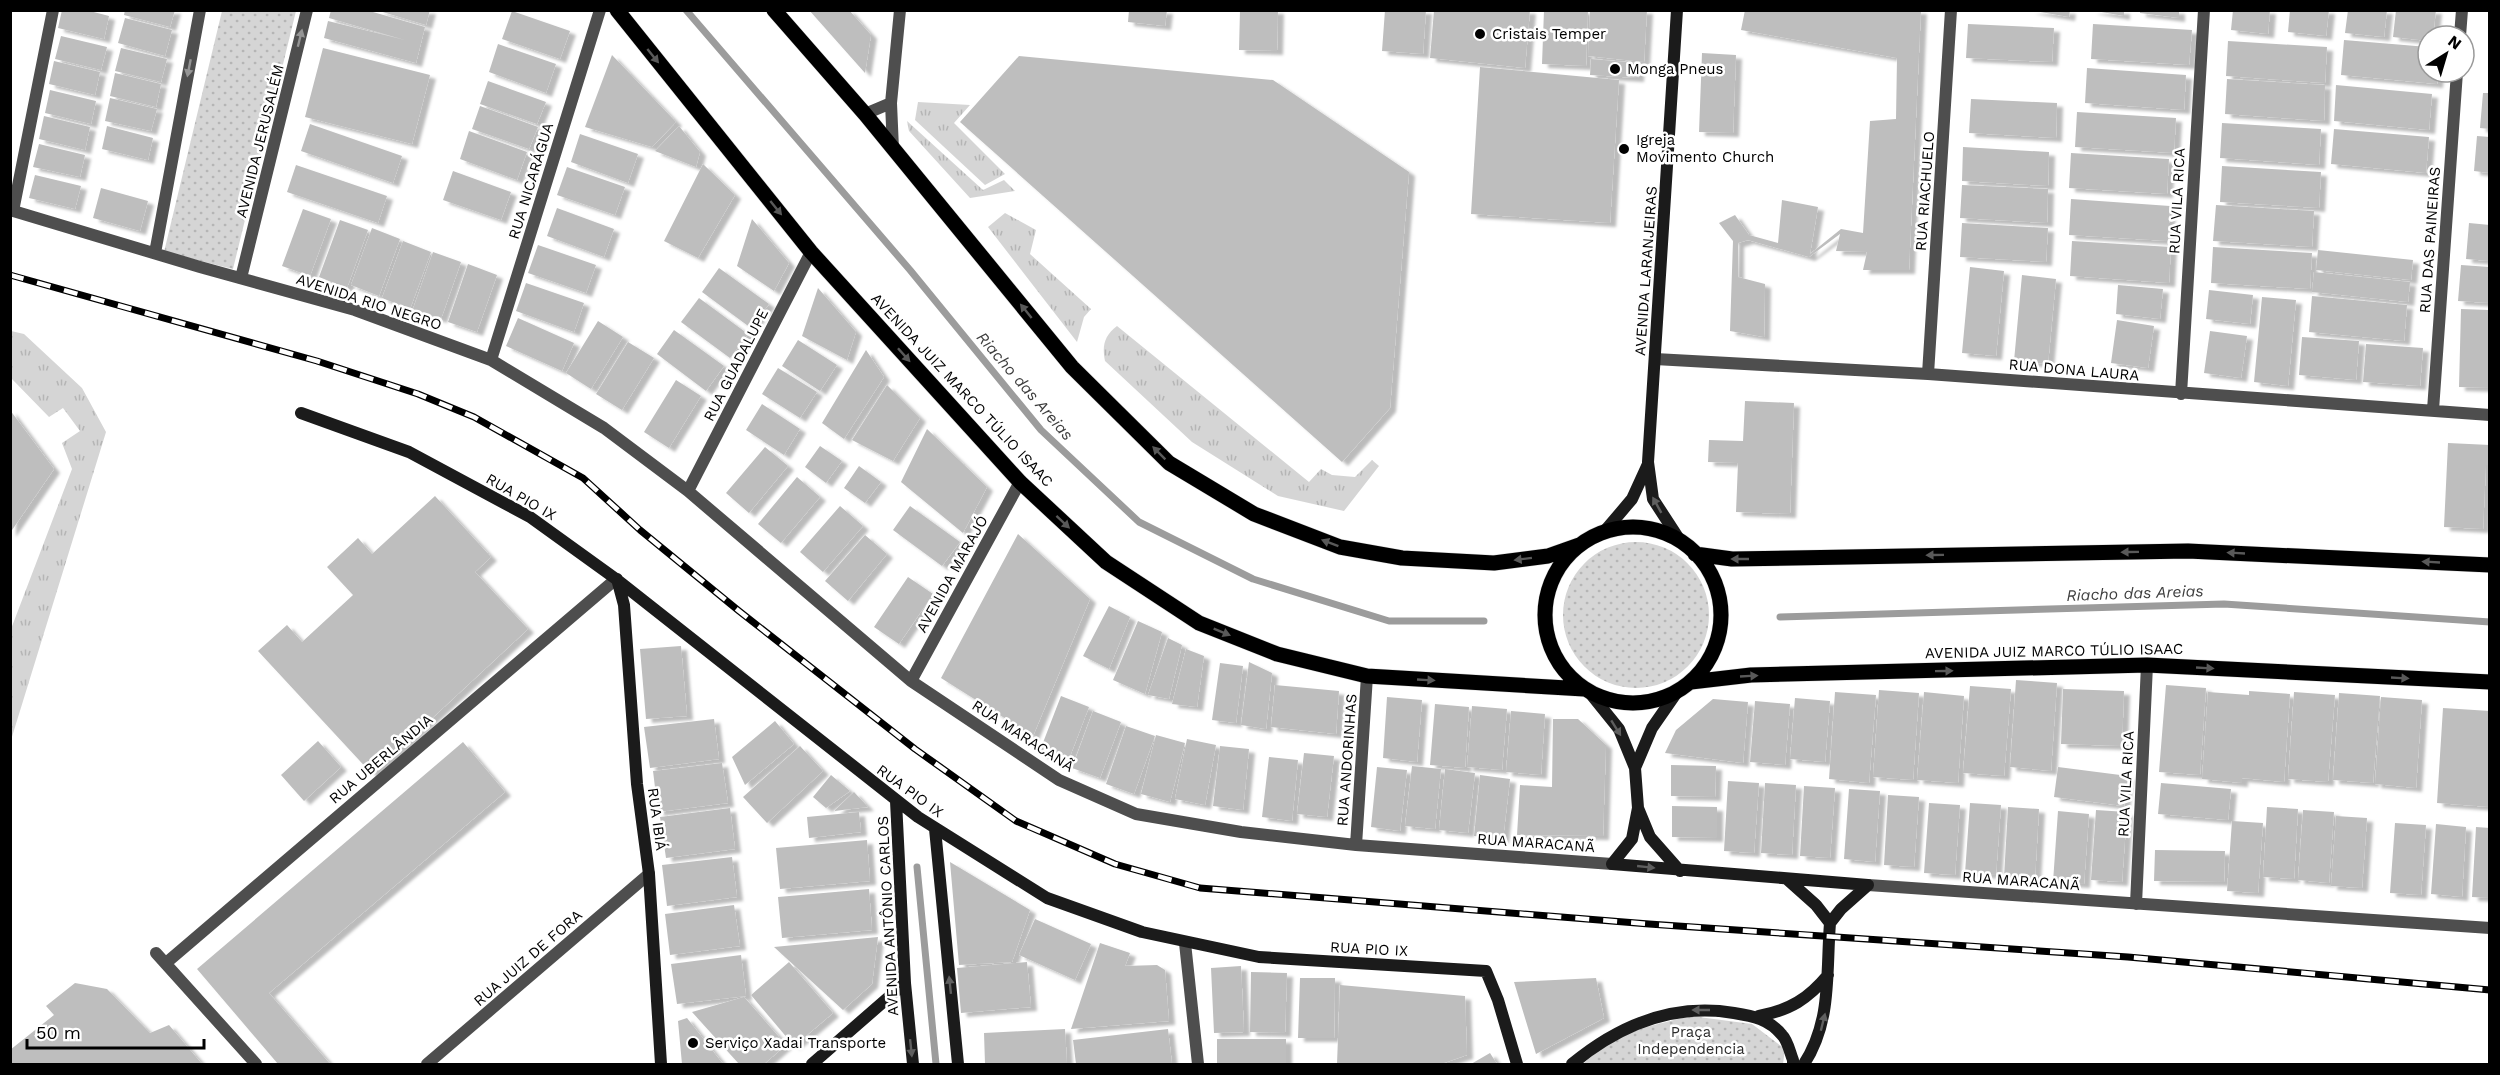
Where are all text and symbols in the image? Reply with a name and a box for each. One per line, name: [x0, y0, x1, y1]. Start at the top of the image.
north arrow: [2416, 24, 2476, 84]
place label: Cristais Temper: [1492, 25, 1606, 43]
marker: Cristais Temper: [1473, 27, 1487, 41]
one-way arrow: [296, 28, 306, 47]
text: N: [2444, 31, 2465, 54]
one-way arrow: [647, 48, 660, 64]
one-way arrow: [184, 59, 193, 78]
place label: Monga Pneus: [1627, 60, 1724, 78]
street label: AVENIDA JERUSALÉM: [232, 62, 288, 220]
marker: Monga Pneus: [1608, 62, 1622, 76]
street label: RUA NICARÁGUA: [505, 120, 557, 241]
place label: Igreja Movimento Church: [1636, 131, 1774, 166]
street label: RUA RIACHUELO: [1912, 131, 1938, 251]
marker: Igreja Movimento Church: [1617, 142, 1631, 156]
street label: RUA VILA RICA: [2165, 147, 2189, 255]
street label: RUA DAS PAINEIRAS: [2416, 166, 2444, 314]
street label: AVENIDA LARANJEIRAS: [1631, 185, 1661, 357]
one-way arrow: [769, 200, 782, 216]
street label: AVENIDA RIO NEGRO: [294, 270, 444, 334]
street label: AVENIDA JUIZ MARCO TÚLIO ISAAC: [867, 289, 1057, 491]
one-way arrow: [1020, 303, 1033, 318]
street label: RUA GUADALUPE: [700, 306, 772, 424]
water label: Riacho das Areias: [973, 328, 1077, 444]
one-way arrow: [897, 347, 910, 362]
street label: RUA DONA LAURA: [2008, 355, 2140, 385]
one-way arrow: [1153, 446, 1167, 460]
street label: RUA PIO IX: [483, 470, 559, 524]
one-way arrow: [1652, 496, 1662, 513]
street label: AVENIDA MARAJÓ: [912, 512, 992, 636]
one-way arrow: [1055, 515, 1070, 529]
one-way arrow: [1321, 538, 1339, 547]
one-way arrow: [2120, 547, 2139, 557]
one-way arrow: [2227, 548, 2246, 557]
one-way arrow: [1925, 550, 1944, 560]
one-way arrow: [1514, 554, 1533, 564]
one-way arrow: [1730, 554, 1749, 564]
one-way arrow: [2422, 557, 2441, 566]
water label: Riacho das Areias: [2066, 581, 2204, 605]
one-way arrow: [1213, 628, 1231, 637]
street label: AVENIDA JUIZ MARCO TÚLIO ISAAC: [1925, 640, 2183, 662]
one-way arrow: [2196, 664, 2215, 673]
one-way arrow: [1934, 666, 1953, 675]
one-way arrow: [1740, 671, 1759, 680]
one-way arrow: [2391, 673, 2410, 682]
one-way arrow: [1416, 675, 1435, 684]
street label: RUA ANDORINHAS: [1333, 693, 1361, 827]
street label: RUA MARACANÃ: [969, 696, 1077, 776]
street label: RUA UBERLÂNDIA: [326, 710, 437, 808]
one-way arrow: [1611, 720, 1622, 736]
street label: RUA VILA RICA: [2114, 730, 2138, 838]
street label: RUA PIO IX: [873, 761, 947, 821]
street label: RUA IBIÁ: [644, 786, 670, 852]
street label: AVENIDA ANTÔNIO CARLOS: [873, 816, 902, 1017]
street label: RUA MARACANÃ: [1477, 830, 1596, 856]
one-way arrow: [1637, 862, 1656, 872]
street label: RUA MARACANÃ: [1962, 868, 2081, 894]
street label: RUA JUIZ DE FORA: [470, 906, 586, 1010]
street label: RUA PIO IX: [1330, 938, 1408, 960]
one-way arrow: [945, 976, 955, 995]
one-way arrow: [1691, 1005, 1710, 1015]
scale bar: [27, 1012, 204, 1050]
one-way arrow: [1818, 1013, 1828, 1031]
text: 50 m: [36, 1022, 81, 1043]
park label: Praça Independencia: [1637, 1023, 1745, 1058]
place label: Serviço Xadai Transporte: [705, 1034, 886, 1052]
marker: Serviço Xadai Transporte: [686, 1036, 700, 1050]
one-way arrow: [906, 1038, 916, 1057]

